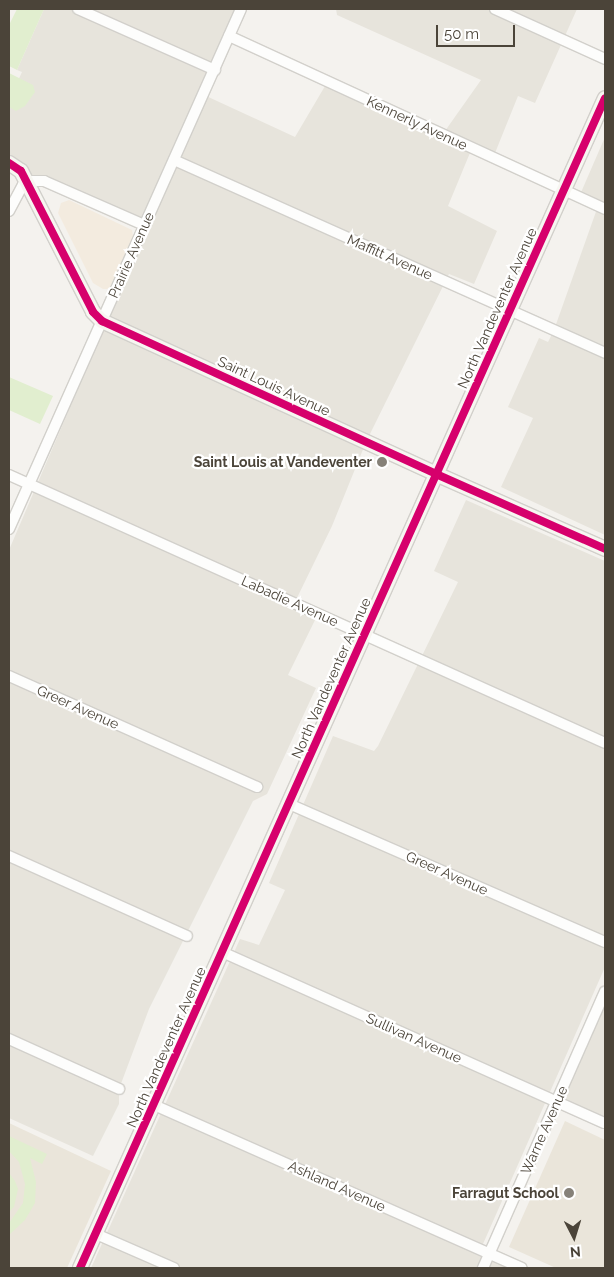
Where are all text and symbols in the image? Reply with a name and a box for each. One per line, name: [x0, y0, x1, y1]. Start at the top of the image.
scale bar: [439, 15, 518, 47]
text: 50 m: [444, 25, 479, 43]
street label: Kennerly Avenue: [364, 92, 470, 154]
street label: Prairie Avenue: [104, 209, 158, 301]
street label: North Vandeventer Avenue: [454, 224, 540, 392]
street label: Maffitt Avenue: [344, 231, 436, 283]
street label: Saint Louis Avenue: [215, 352, 333, 420]
place label: Saint Louis at Vandeventer: [193, 454, 372, 470]
marker: Saint Louis at Vandeventer: [376, 456, 388, 468]
street label: Labadie Avenue: [239, 572, 341, 630]
street label: North Vandeventer Avenue: [288, 594, 374, 762]
street label: Greer Avenue: [34, 681, 122, 733]
street label: Greer Avenue: [403, 847, 491, 899]
street label: North Vandeventer Avenue: [123, 963, 209, 1131]
street label: Sullivan Avenue: [363, 1009, 465, 1067]
street label: Warne Avenue: [517, 1083, 571, 1177]
street label: Ashland Avenue: [285, 1157, 389, 1215]
place label: Farragut School: [452, 1185, 559, 1201]
marker: Farragut School: [563, 1187, 575, 1199]
north arrow: [549, 1212, 599, 1262]
text: N: [569, 1244, 581, 1260]

